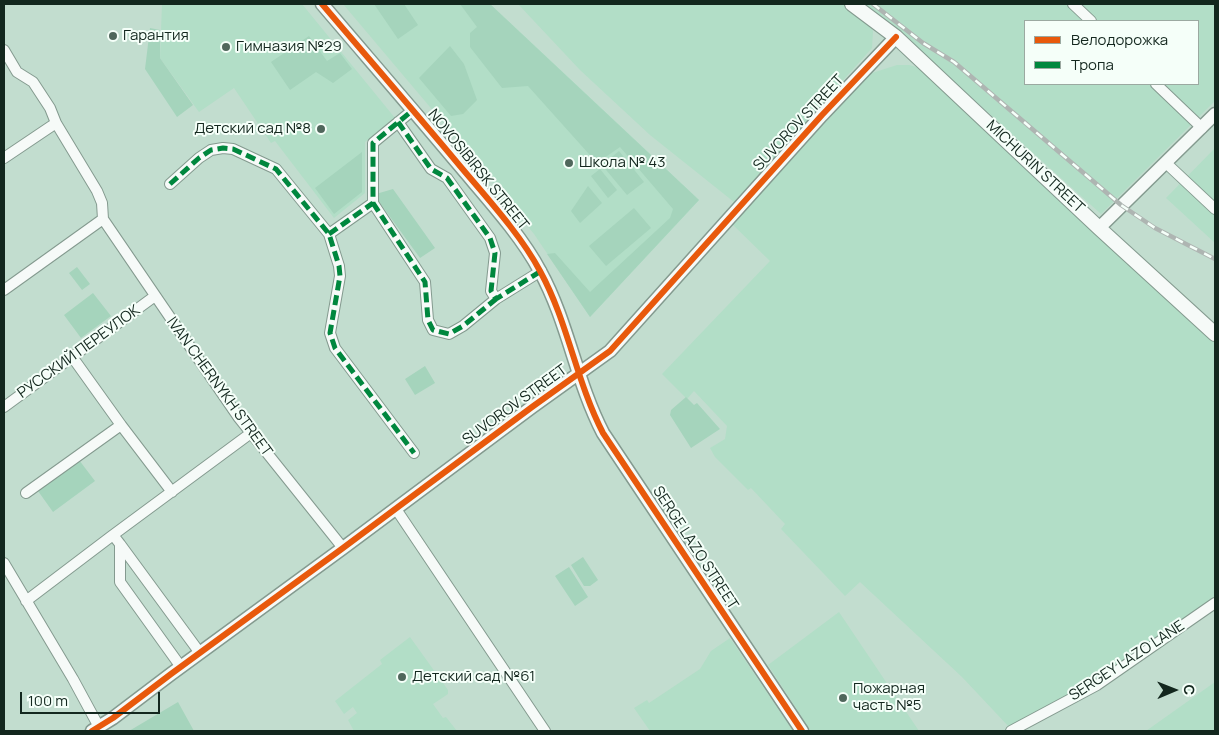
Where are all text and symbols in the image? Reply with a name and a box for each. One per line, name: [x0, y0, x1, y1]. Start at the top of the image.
legend: [1024, 20, 1199, 85]
place label: Гарантия: [123, 27, 189, 45]
text: Велодорожка: [1071, 29, 1168, 50]
marker: Гарантия: [107, 30, 119, 42]
place label: Гимназия №29: [236, 38, 342, 56]
marker: Гимназия №29: [220, 41, 232, 53]
text: Тропа: [1071, 54, 1114, 75]
street label: SUVOROV STREET: [750, 71, 848, 175]
street label: NOVOSIBIRSK STREET: [424, 106, 532, 234]
street label: MICHURIN STREET: [982, 117, 1088, 217]
place label: Детский сад №8: [194, 120, 311, 138]
marker: Детский сад №8: [315, 123, 327, 135]
place label: Школа № 43: [579, 154, 665, 172]
marker: Школа № 43: [563, 157, 575, 169]
street label: РУССКИЙ ПЕРЕУЛОК: [14, 302, 144, 402]
street label: IVAN CHERNYKH STREET: [162, 314, 276, 460]
street label: SUVOROV STREET: [459, 361, 571, 449]
street label: SERGE LAZO STREET: [648, 483, 742, 613]
street label: SERGEY LAZO LANE: [1066, 617, 1188, 705]
north arrow: [1149, 665, 1199, 715]
place label: Детский сад №61: [412, 668, 535, 686]
marker: Детский сад №61: [396, 671, 408, 683]
place label: Пожарная часть №5: [853, 680, 925, 715]
scale bar: [22, 682, 162, 714]
text: С: [1180, 684, 1199, 695]
text: 100 m: [28, 690, 68, 711]
marker: Пожарная часть №5: [837, 692, 849, 704]

